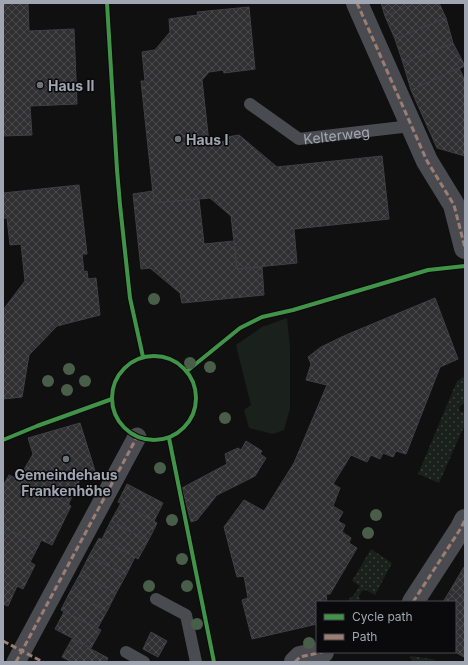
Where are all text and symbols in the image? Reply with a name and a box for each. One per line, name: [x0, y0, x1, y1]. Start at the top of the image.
place label: Haus II: [48, 77, 94, 94]
marker: Haus II: [35, 80, 45, 90]
street label: Kelterweg: [302, 122, 371, 147]
place label: Haus I: [186, 131, 228, 148]
marker: Haus I: [173, 134, 183, 144]
marker: Gemeindehaus Frankenhöhe: [61, 454, 71, 464]
place label: Gemeindehaus Frankenhöhe: [14, 466, 118, 499]
legend: [316, 601, 456, 653]
text: Cycle path: [352, 609, 413, 624]
text: Path: [352, 629, 377, 644]

